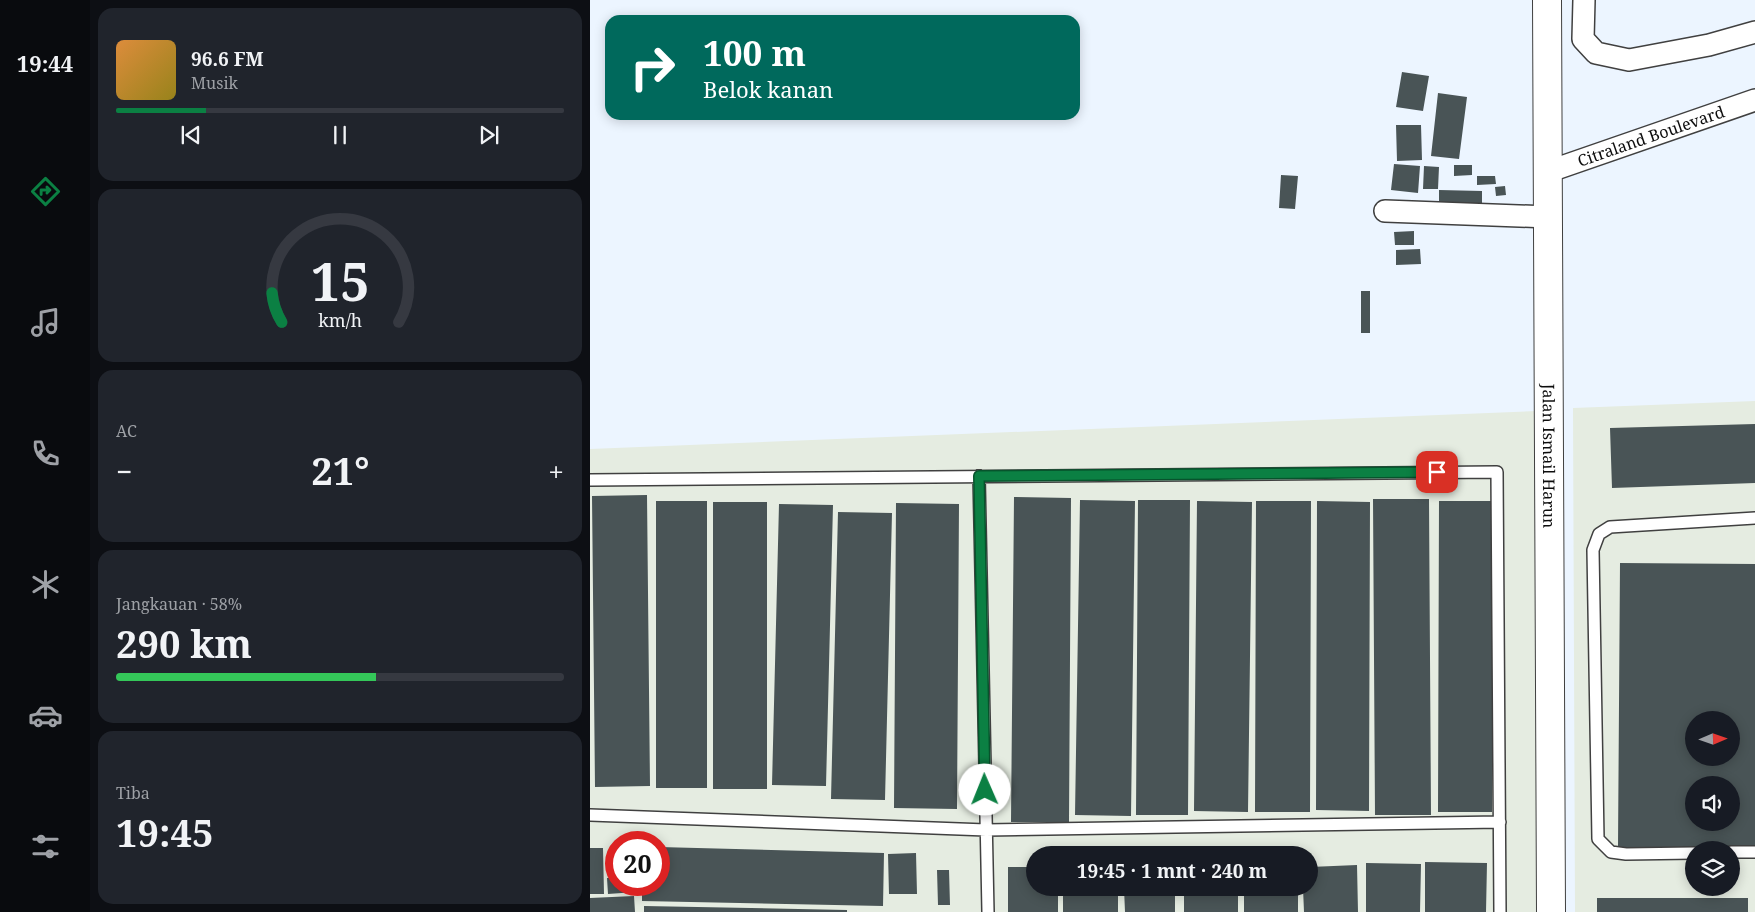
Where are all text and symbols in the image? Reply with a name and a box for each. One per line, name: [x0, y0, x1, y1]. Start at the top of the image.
text: 100 m: [703, 29, 806, 76]
icon: right: [620, 35, 685, 100]
text: 96.6 FM: [191, 46, 264, 72]
text: 19:44: [17, 48, 73, 78]
text: Musik: [191, 72, 238, 94]
text: Belok kanan: [703, 74, 833, 104]
street label: Citraland Boulevard: [1574, 100, 1728, 172]
icon: previous: [177, 121, 205, 149]
icon: pause: [326, 121, 354, 149]
icon: next: [475, 121, 503, 149]
icon: directions: [28, 174, 63, 209]
text: 15: [311, 245, 369, 316]
icon: music: [28, 305, 63, 340]
text: km/h: [318, 308, 362, 332]
street label: Jalan Ismail Harun: [1538, 383, 1560, 528]
text: AC: [116, 420, 137, 442]
icon: phone: [28, 436, 63, 471]
text: 21°: [311, 444, 369, 496]
pin: [1416, 451, 1458, 493]
text: −: [116, 452, 132, 490]
text: +: [548, 452, 564, 490]
icon: arrive: [1423, 458, 1451, 486]
icon: climate: [28, 567, 63, 602]
text: Jangkauan · 58%: [116, 593, 242, 615]
text: 290 km: [116, 617, 252, 669]
icon: car: [28, 698, 63, 733]
north arrow: [1685, 711, 1740, 766]
map controls: [1685, 711, 1740, 896]
position arrow: [958, 763, 1010, 815]
button: sound: [1685, 776, 1740, 831]
text: Tiba: [116, 782, 150, 804]
text: 19:45: [116, 806, 213, 858]
icon: filters: [28, 829, 63, 864]
speed limit sign: 20: [605, 831, 670, 896]
button: layers: [1685, 841, 1740, 896]
text: 19:45 · 1 mnt · 240 m: [1077, 858, 1267, 884]

